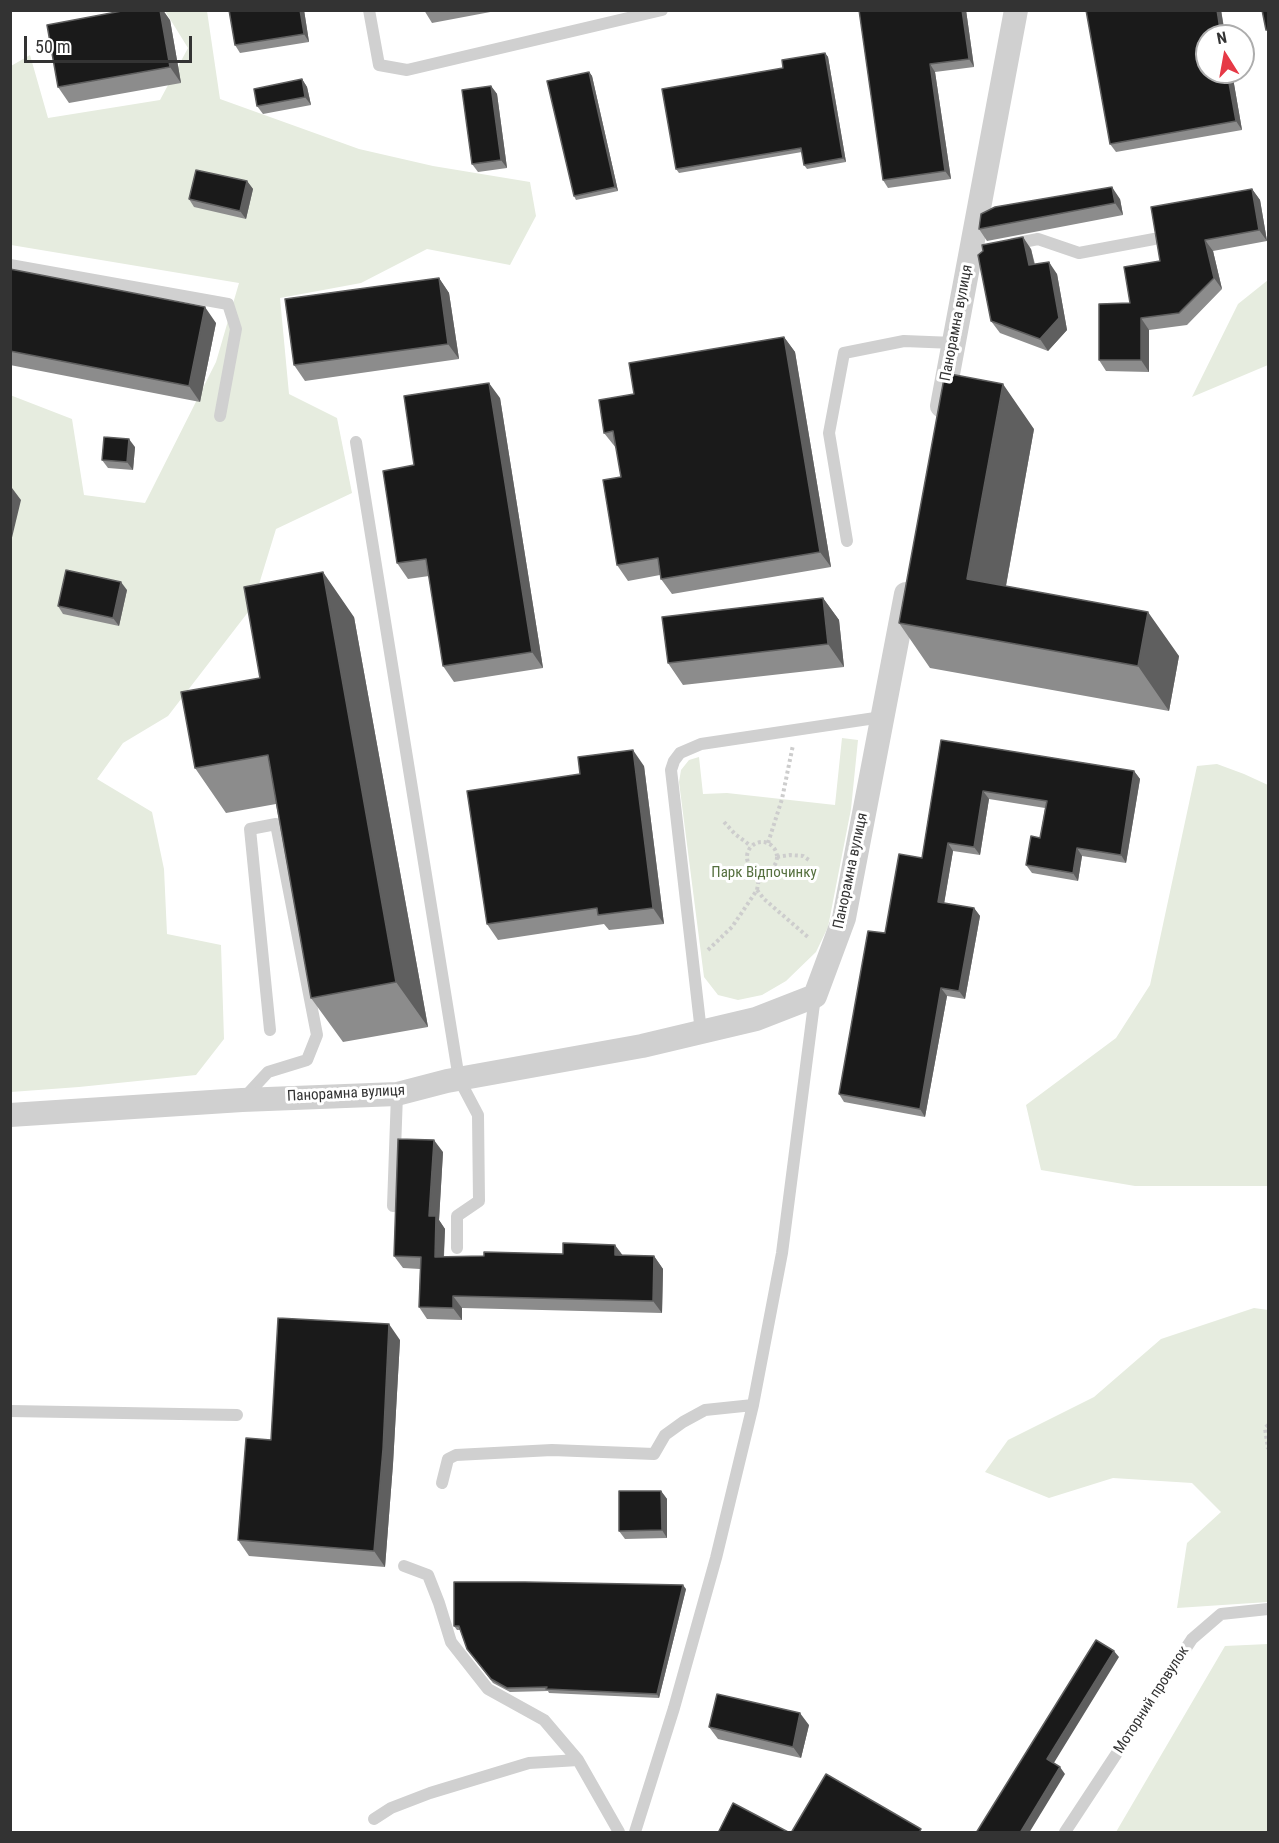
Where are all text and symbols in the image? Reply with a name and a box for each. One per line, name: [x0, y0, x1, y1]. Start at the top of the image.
scale bar: [27, 24, 195, 62]
north arrow: [1195, 24, 1255, 84]
text: N: [1215, 28, 1228, 48]
text: 50 m: [35, 36, 70, 57]
street label: Панорамна вулиця: [937, 263, 977, 383]
street label: Панорамна вулиця: [830, 811, 872, 931]
park label: Парк Відпочинку: [711, 864, 817, 882]
street label: Панорамна вулиця: [287, 1082, 405, 1106]
street label: Моторний провулок: [1111, 1643, 1193, 1757]

